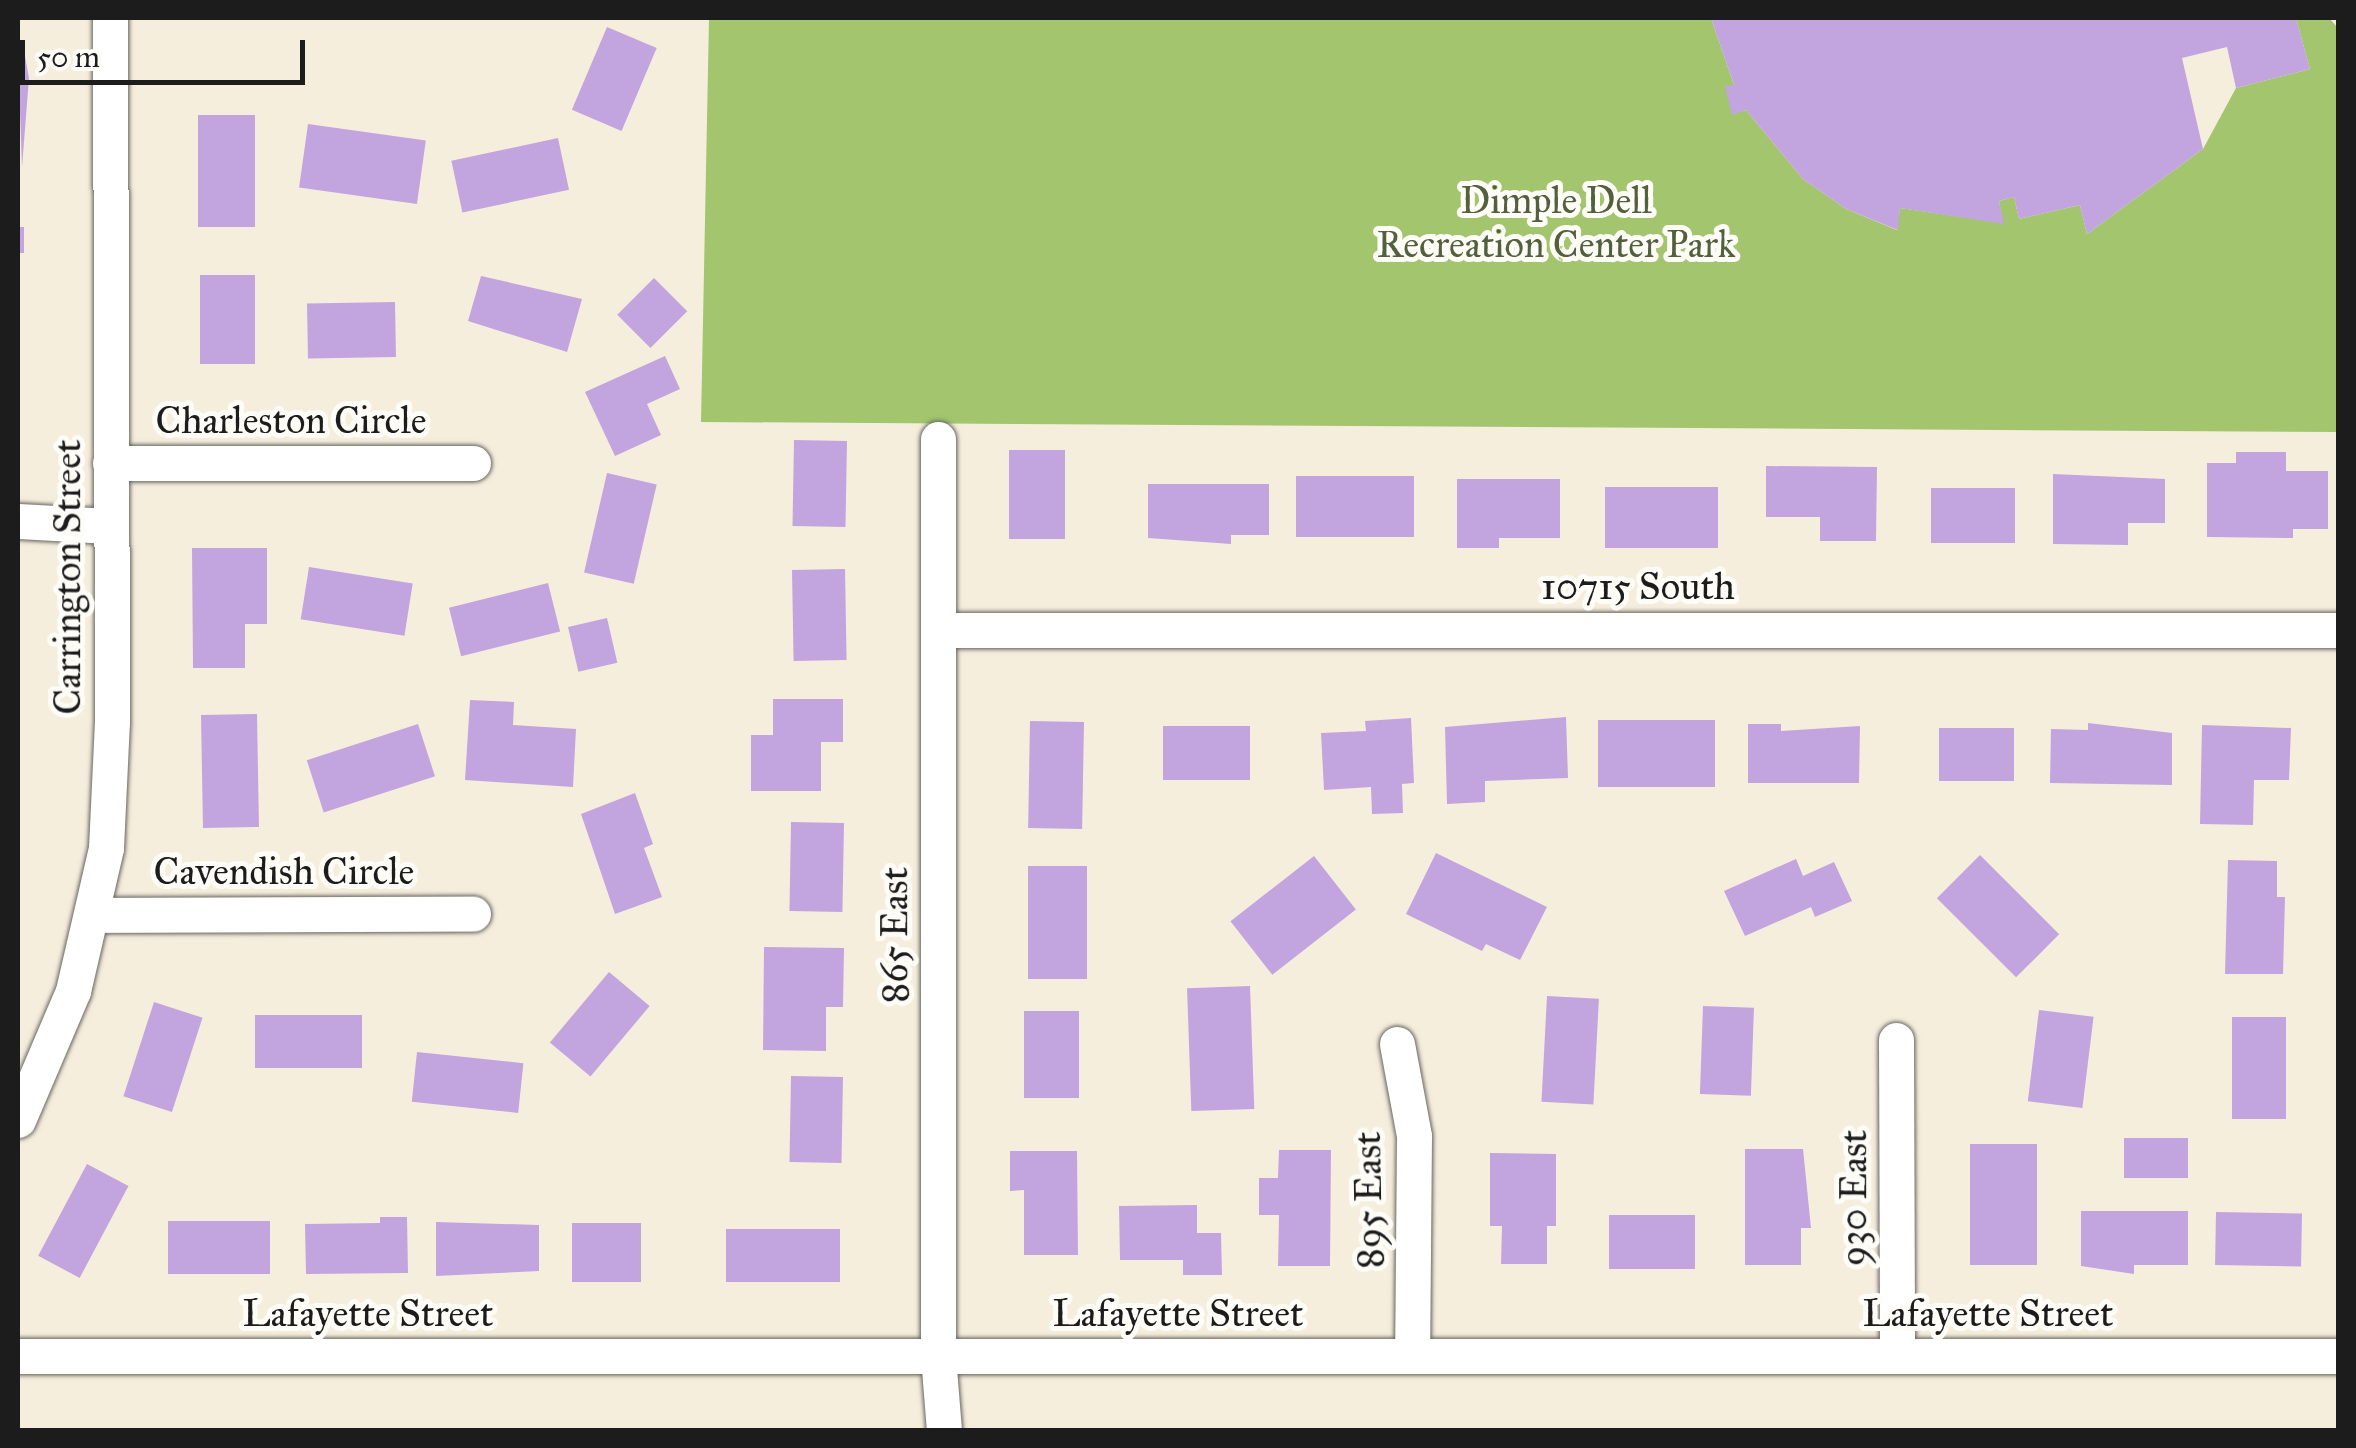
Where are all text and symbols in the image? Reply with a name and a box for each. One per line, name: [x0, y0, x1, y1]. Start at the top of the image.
scale bar: [25, 20, 310, 82]
text: 50 m: [37, 39, 100, 75]
park label: Dimple Dell Recreation Center Park: [1377, 178, 1735, 268]
street label: Charleston Circle: [155, 398, 427, 444]
street label: Carrington Street: [45, 439, 91, 715]
street label: 10715 South: [1541, 564, 1735, 610]
street label: Cavendish Circle: [154, 849, 414, 895]
street label: 865 East: [872, 867, 918, 1003]
street label: 930 East: [1831, 1130, 1877, 1266]
street label: 895 East: [1345, 1131, 1393, 1269]
street label: Lafayette Street: [242, 1291, 494, 1337]
street label: Lafayette Street: [1052, 1291, 1304, 1337]
street label: Lafayette Street: [1862, 1291, 2114, 1337]

